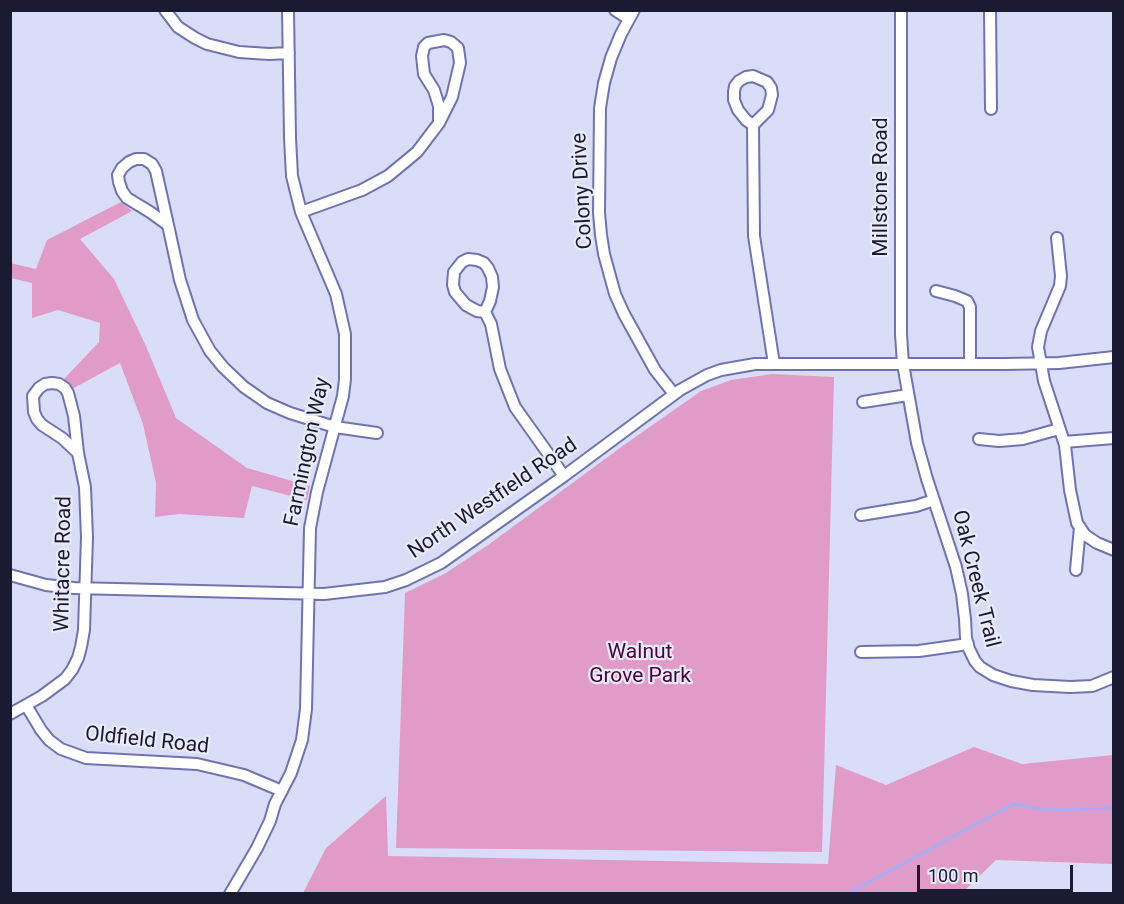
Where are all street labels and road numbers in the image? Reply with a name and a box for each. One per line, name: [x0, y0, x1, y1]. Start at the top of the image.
street label: Millstone Road: [869, 117, 895, 257]
street label: Colony Drive: [567, 132, 599, 250]
street label: Farmington Way: [280, 375, 336, 529]
street label: North Westfield Road: [404, 433, 582, 565]
street label: Whitacre Road: [50, 496, 78, 632]
street label: Oak Creek Trail: [946, 508, 1004, 650]
street label: Oldfield Road: [84, 722, 210, 760]

